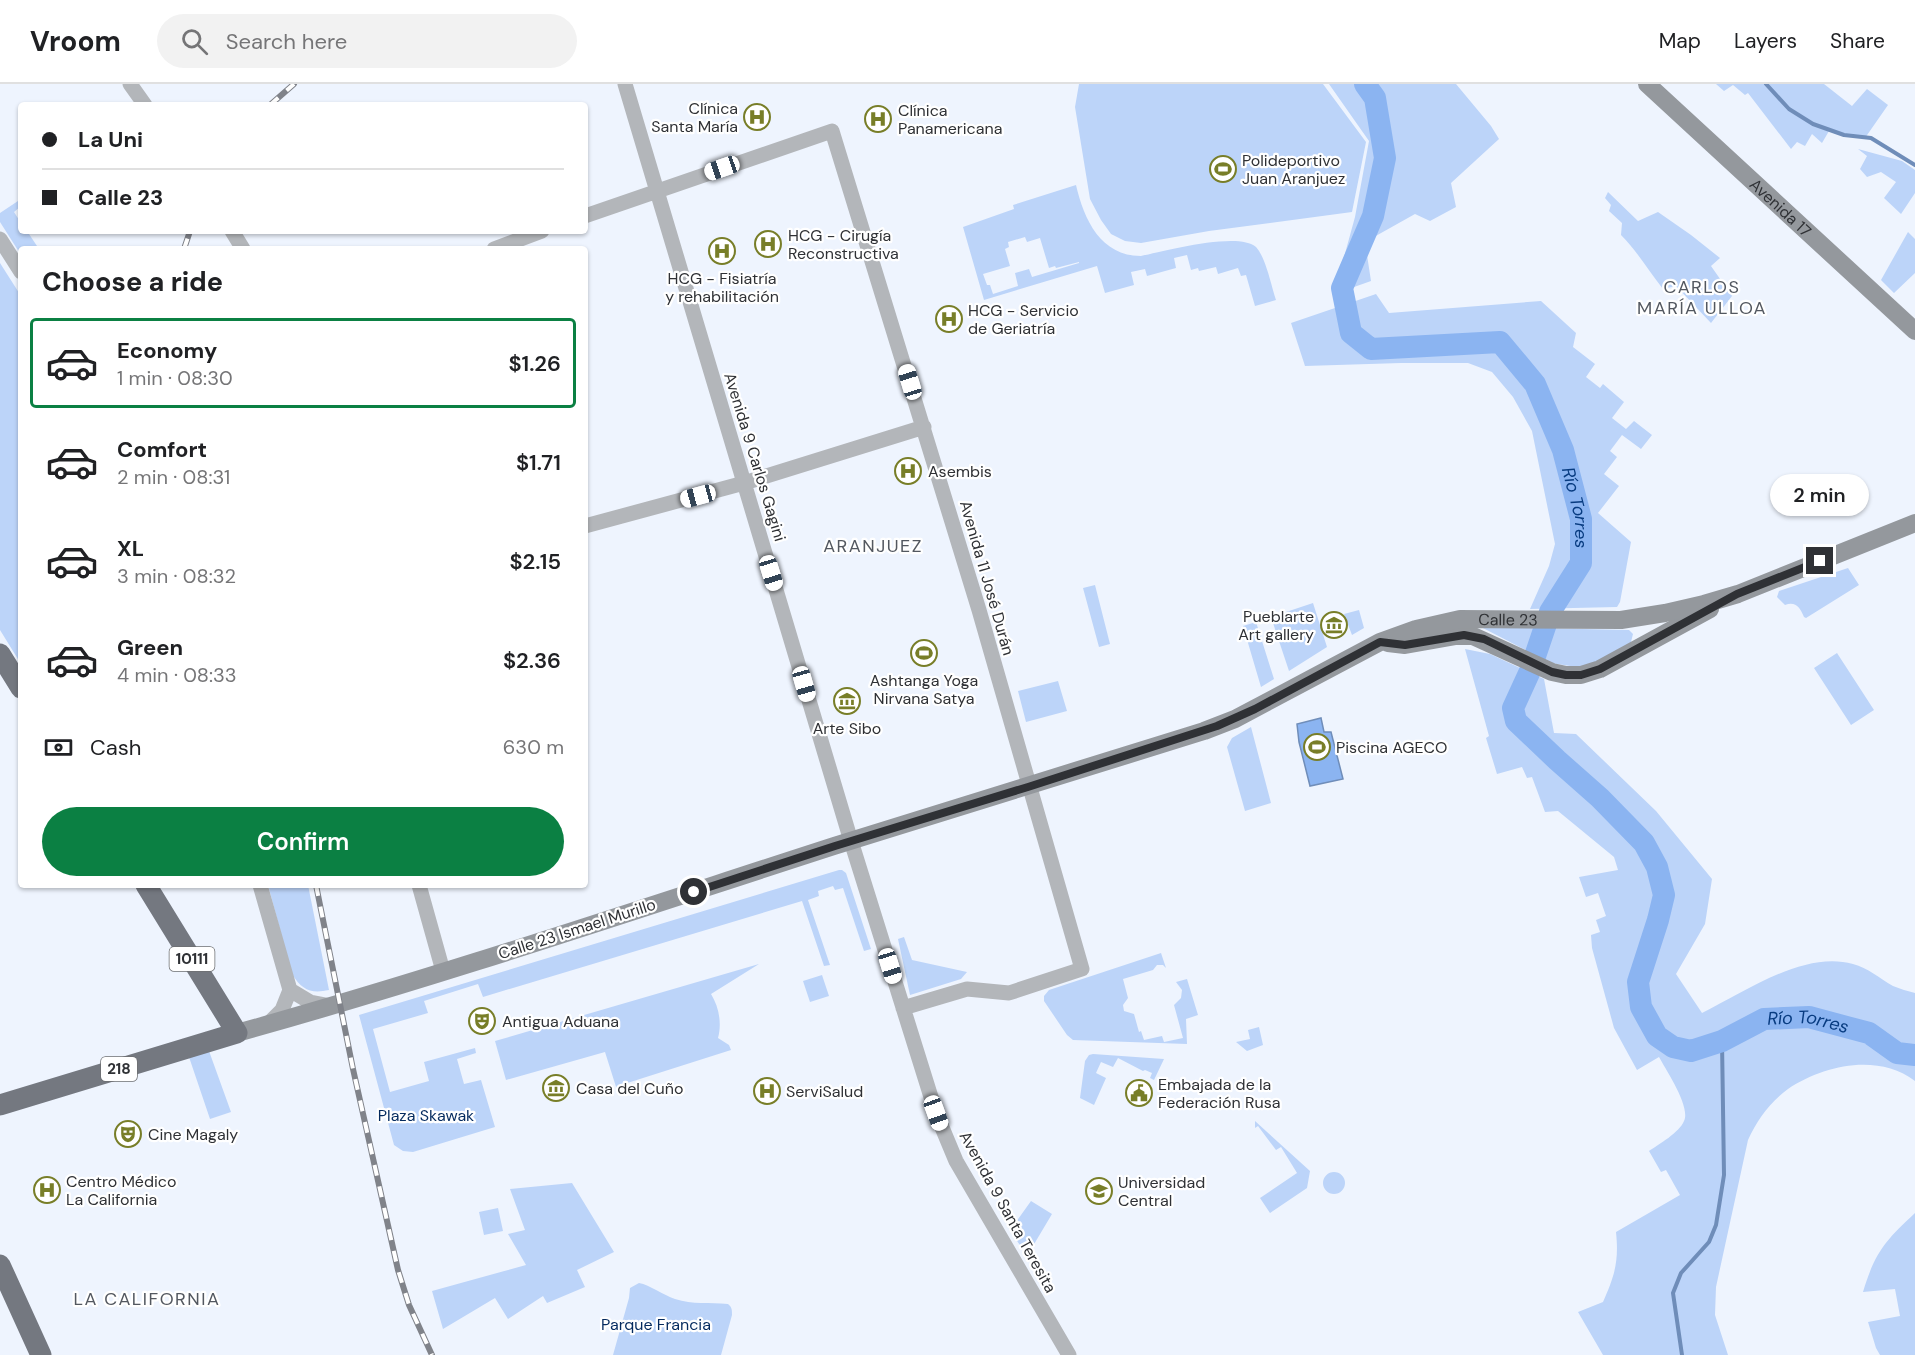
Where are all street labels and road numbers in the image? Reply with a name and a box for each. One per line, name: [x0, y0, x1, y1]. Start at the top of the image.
street label: Avenida 17: [1746, 174, 1816, 241]
street label: Avenida 9 Carlos Gagini: [719, 370, 791, 544]
street label: Avenida 11 José Durán: [955, 498, 1019, 658]
street label: Calle 23: [1478, 609, 1538, 630]
street label: Calle 23 Ismael Murillo: [496, 894, 658, 964]
road number: 10111: [170, 947, 214, 971]
road number: 218: [101, 1057, 137, 1081]
street label: Avenida 9 Santa Teresita: [955, 1127, 1061, 1297]

